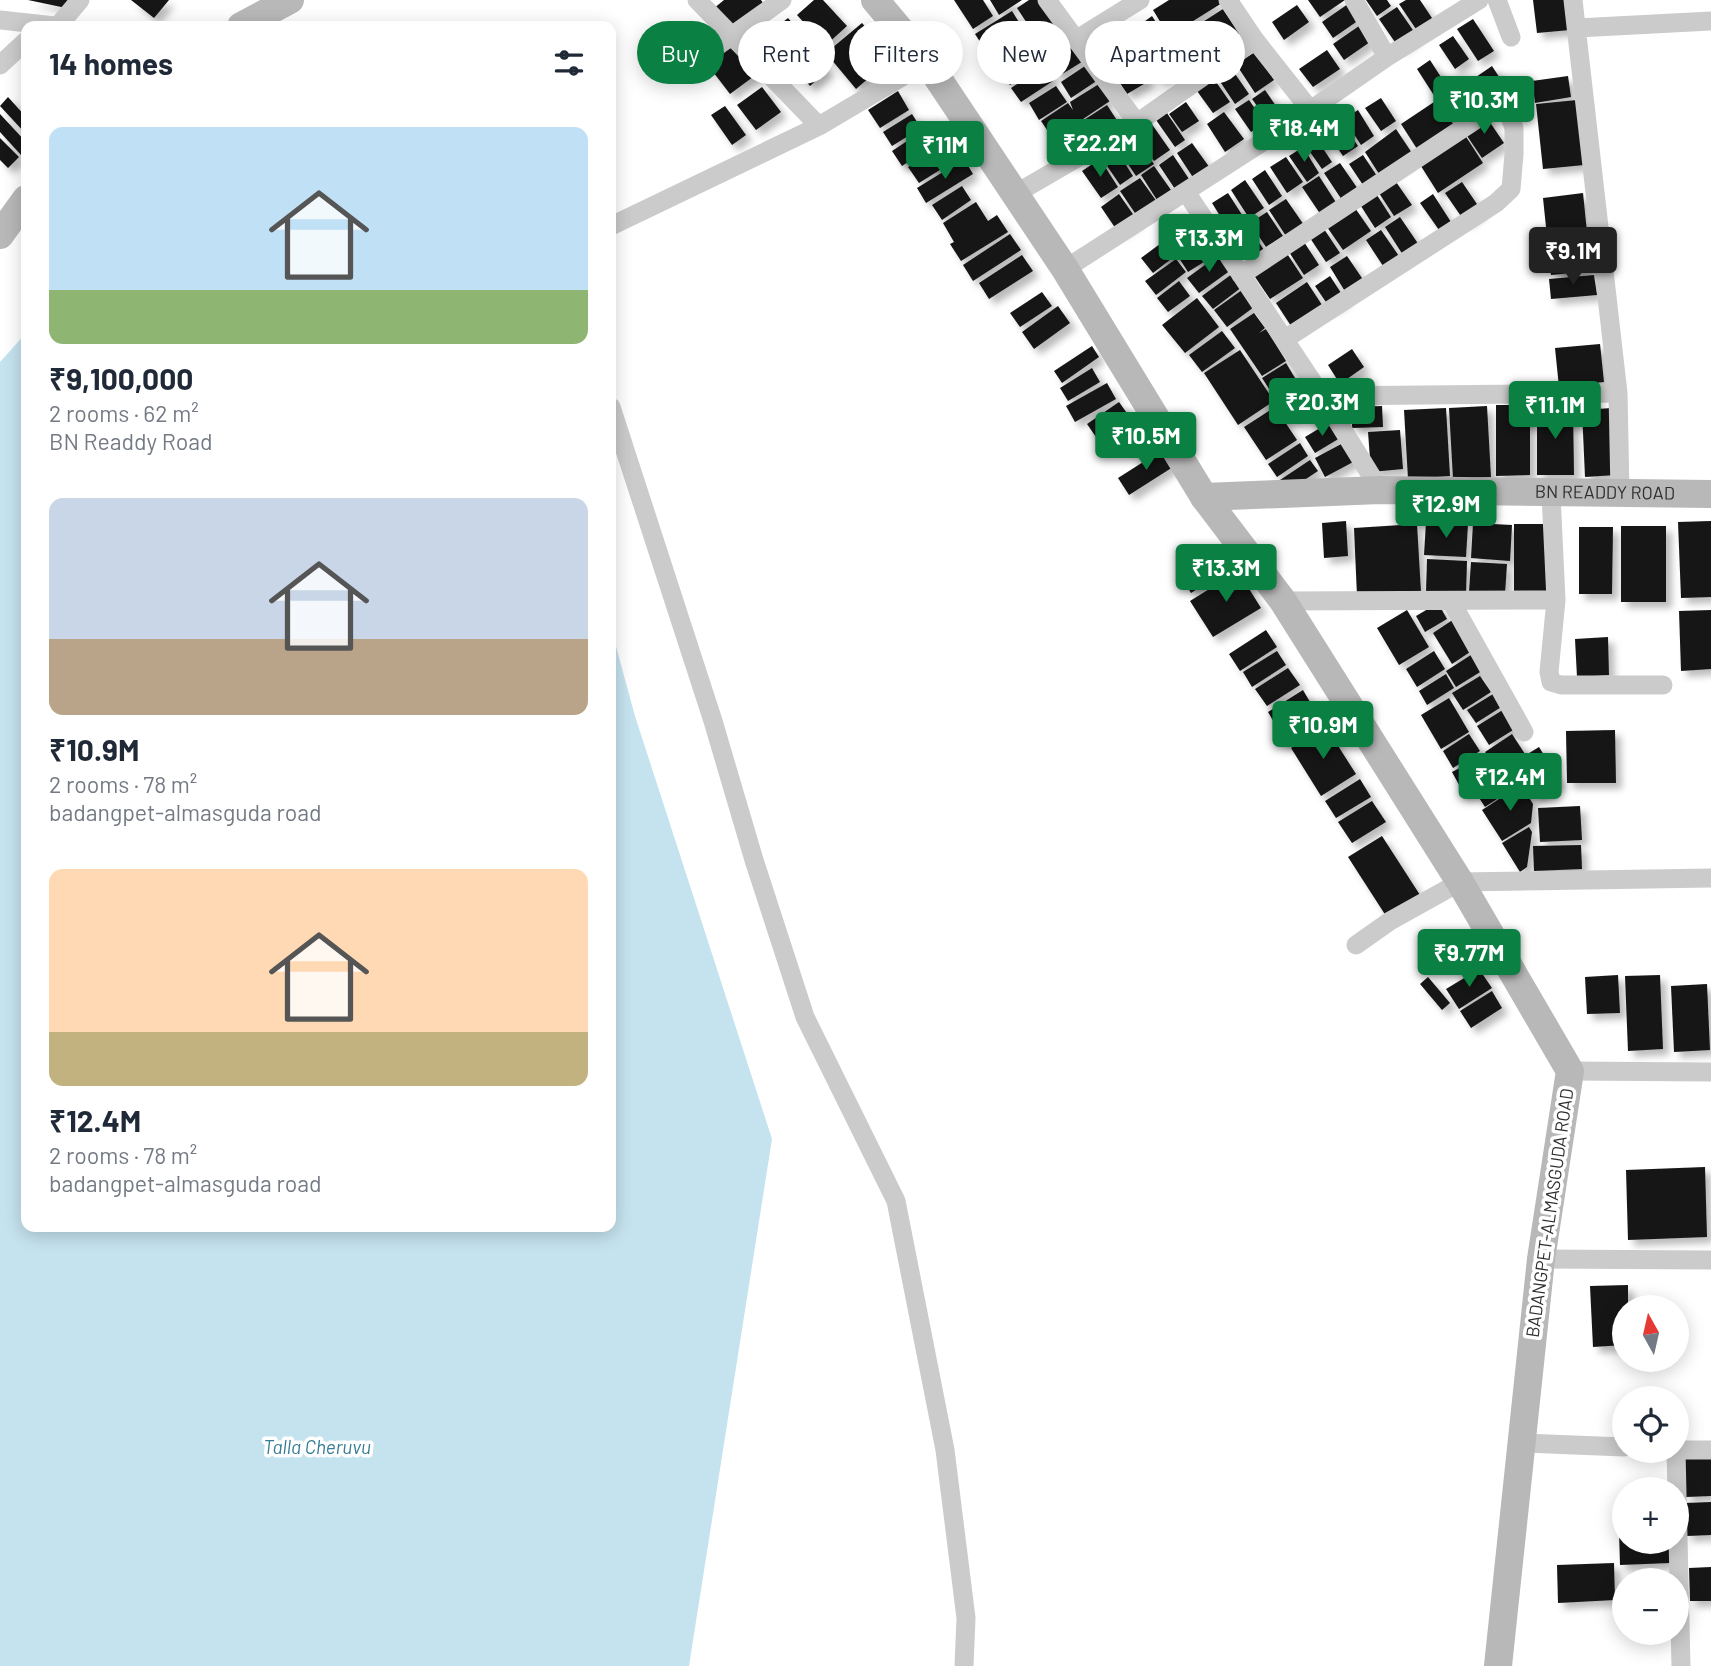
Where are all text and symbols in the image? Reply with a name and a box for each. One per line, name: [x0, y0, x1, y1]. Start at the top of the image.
chip: Buy: [637, 21, 724, 84]
chip: Rent: [738, 21, 835, 84]
chip: Filters: [849, 21, 963, 84]
chip: New: [977, 21, 1071, 84]
chip: Apartment: [1085, 21, 1245, 84]
icon: filters: [550, 44, 588, 82]
text: 14 homes: [49, 45, 173, 81]
pin: ₹10.3M: [1427, 76, 1541, 136]
text: ₹10.3M: [1449, 85, 1519, 113]
pin: ₹18.4M: [1247, 104, 1361, 164]
text: ₹18.4M: [1269, 113, 1339, 141]
pin: ₹22.2M: [1043, 120, 1157, 179]
pin: ₹11M: [904, 122, 986, 181]
text: ₹22.2M: [1063, 128, 1137, 156]
text: ₹11M: [922, 130, 968, 158]
icon: home: [256, 172, 382, 298]
pin: ₹13.3M: [1152, 215, 1266, 274]
text: ₹13.3M: [1175, 223, 1243, 251]
pin: ₹9.1M: [1524, 228, 1622, 287]
text: ₹9.1M: [1545, 236, 1601, 264]
text: ₹9,100,000: [49, 360, 193, 396]
pin: ₹20.3M: [1265, 378, 1379, 438]
pin: ₹11.1M: [1498, 382, 1612, 441]
text: ₹20.3M: [1285, 387, 1359, 415]
text: ₹11.1M: [1525, 390, 1585, 418]
text: 2 rooms · 62 m²: [49, 399, 199, 427]
pin: ₹10.5M: [1089, 412, 1203, 472]
text: ₹10.5M: [1111, 421, 1181, 449]
text: BN Readdy Road: [49, 427, 213, 455]
pin: ₹12.9M: [1389, 480, 1503, 540]
street label: BN READDY ROAD: [1535, 480, 1675, 504]
text: ₹12.9M: [1411, 489, 1481, 517]
icon: home: [256, 543, 382, 669]
pin: ₹13.3M: [1169, 544, 1283, 604]
text: ₹13.3M: [1192, 553, 1260, 581]
pin: ₹10.9M: [1266, 702, 1380, 761]
text: ₹10.9M: [1288, 710, 1358, 738]
text: ₹10.9M: [49, 731, 139, 767]
pin: ₹12.4M: [1453, 754, 1567, 813]
text: ₹12.4M: [1475, 762, 1545, 790]
text: 2 rooms · 78 m²: [49, 770, 197, 798]
text: badangpet-almasguda road: [49, 798, 322, 826]
icon: home: [256, 914, 382, 1040]
pin: ₹9.77M: [1412, 930, 1526, 989]
text: ₹9.77M: [1434, 938, 1504, 966]
street label: BADANGPET-ALMASGUDA ROAD: [1521, 1087, 1577, 1339]
text: ₹12.4M: [49, 1102, 141, 1138]
text: 2 rooms · 78 m²: [49, 1141, 197, 1169]
text: badangpet-almasguda road: [49, 1169, 322, 1197]
north arrow: [1612, 1295, 1689, 1372]
map controls: [1612, 1295, 1689, 1645]
button: locate: [1612, 1386, 1689, 1463]
water label: Talla Cheruvu: [263, 1435, 371, 1458]
button: +: [1612, 1477, 1689, 1554]
button: −: [1612, 1568, 1689, 1645]

